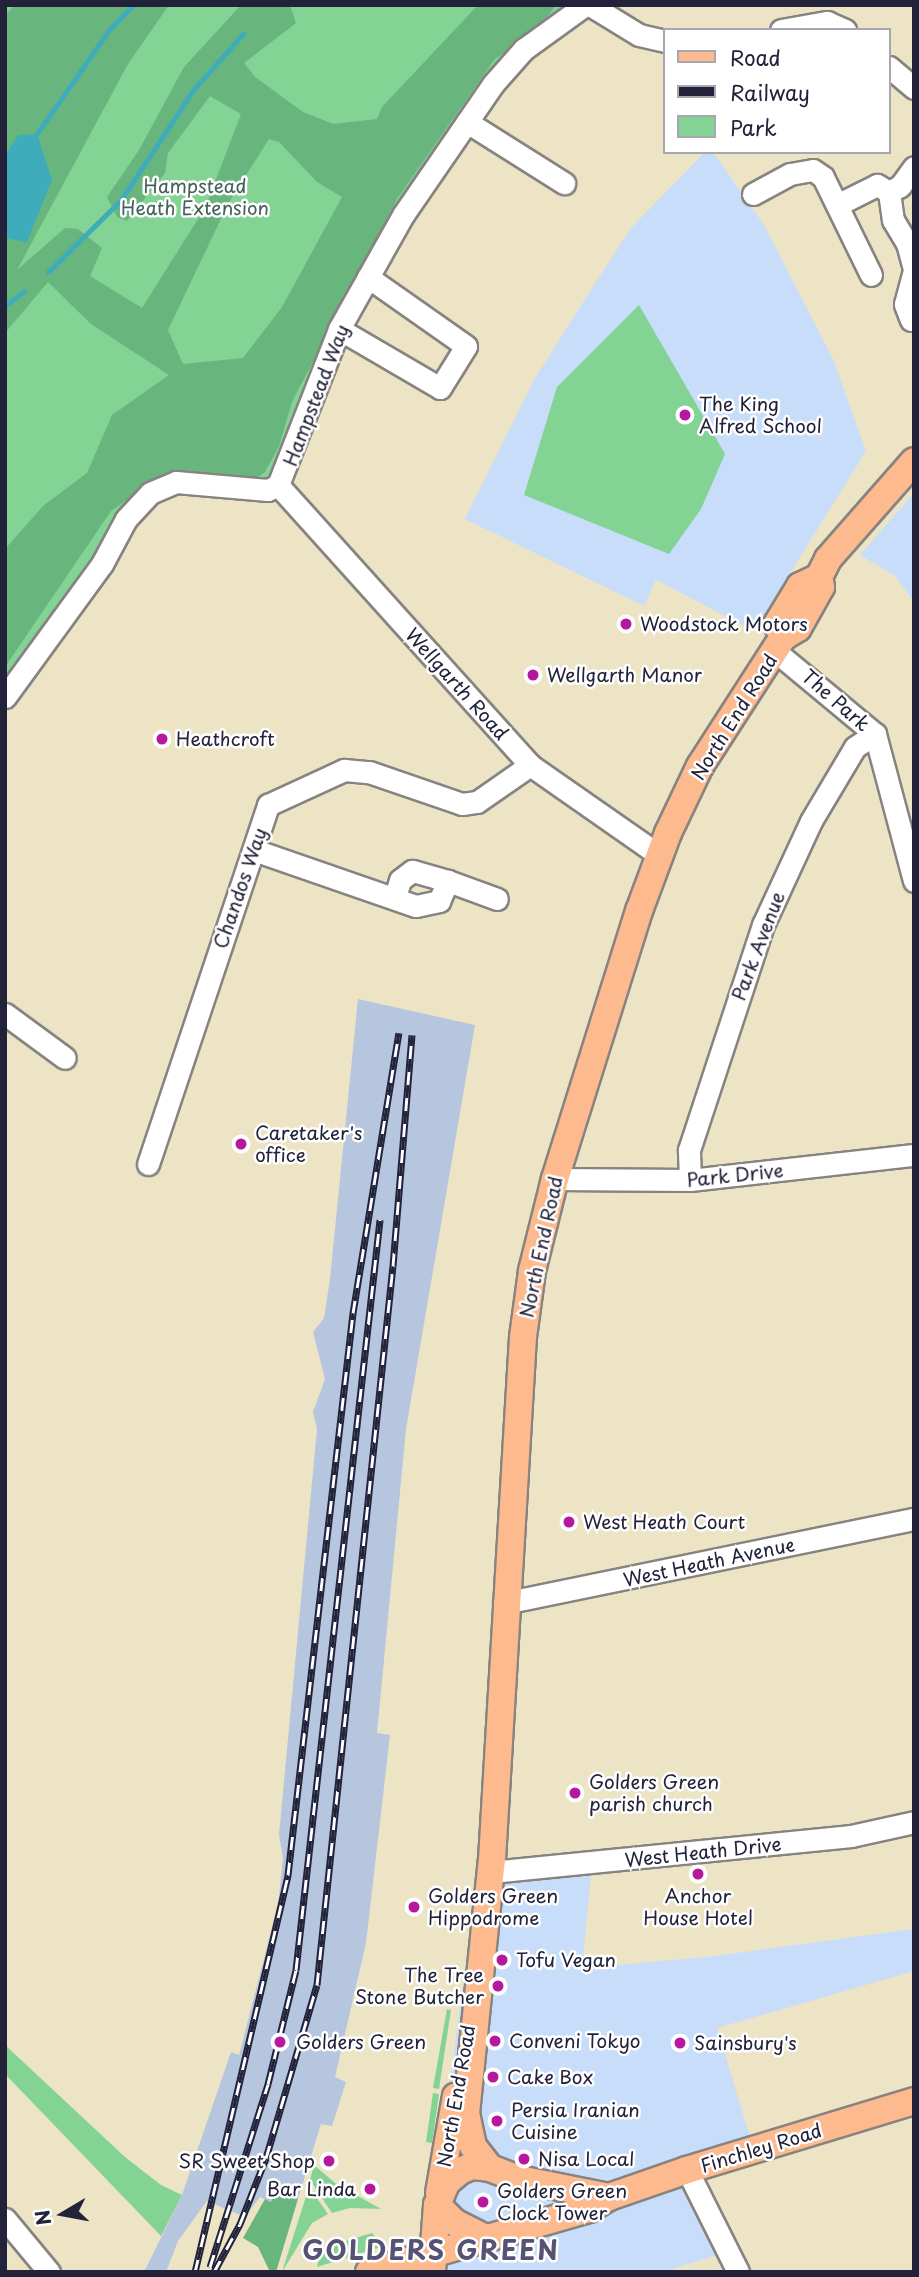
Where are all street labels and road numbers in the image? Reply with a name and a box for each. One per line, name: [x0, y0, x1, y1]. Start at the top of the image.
street label: Hampstead Way: [278, 321, 354, 469]
street label: Wellgarth Road: [401, 624, 513, 744]
street label: North End Road: [686, 649, 782, 785]
street label: The Park: [797, 664, 875, 736]
street label: Chandos Way: [209, 824, 271, 952]
street label: Park Avenue: [727, 889, 789, 1003]
street label: Park Drive: [685, 1159, 785, 1191]
street label: North End Road: [515, 1173, 567, 1321]
street label: West Heath Avenue: [620, 1532, 798, 1592]
street label: West Heath Drive: [622, 1832, 784, 1872]
street label: North End Road: [432, 2022, 480, 2170]
street label: Finchley Road: [697, 2119, 825, 2177]

